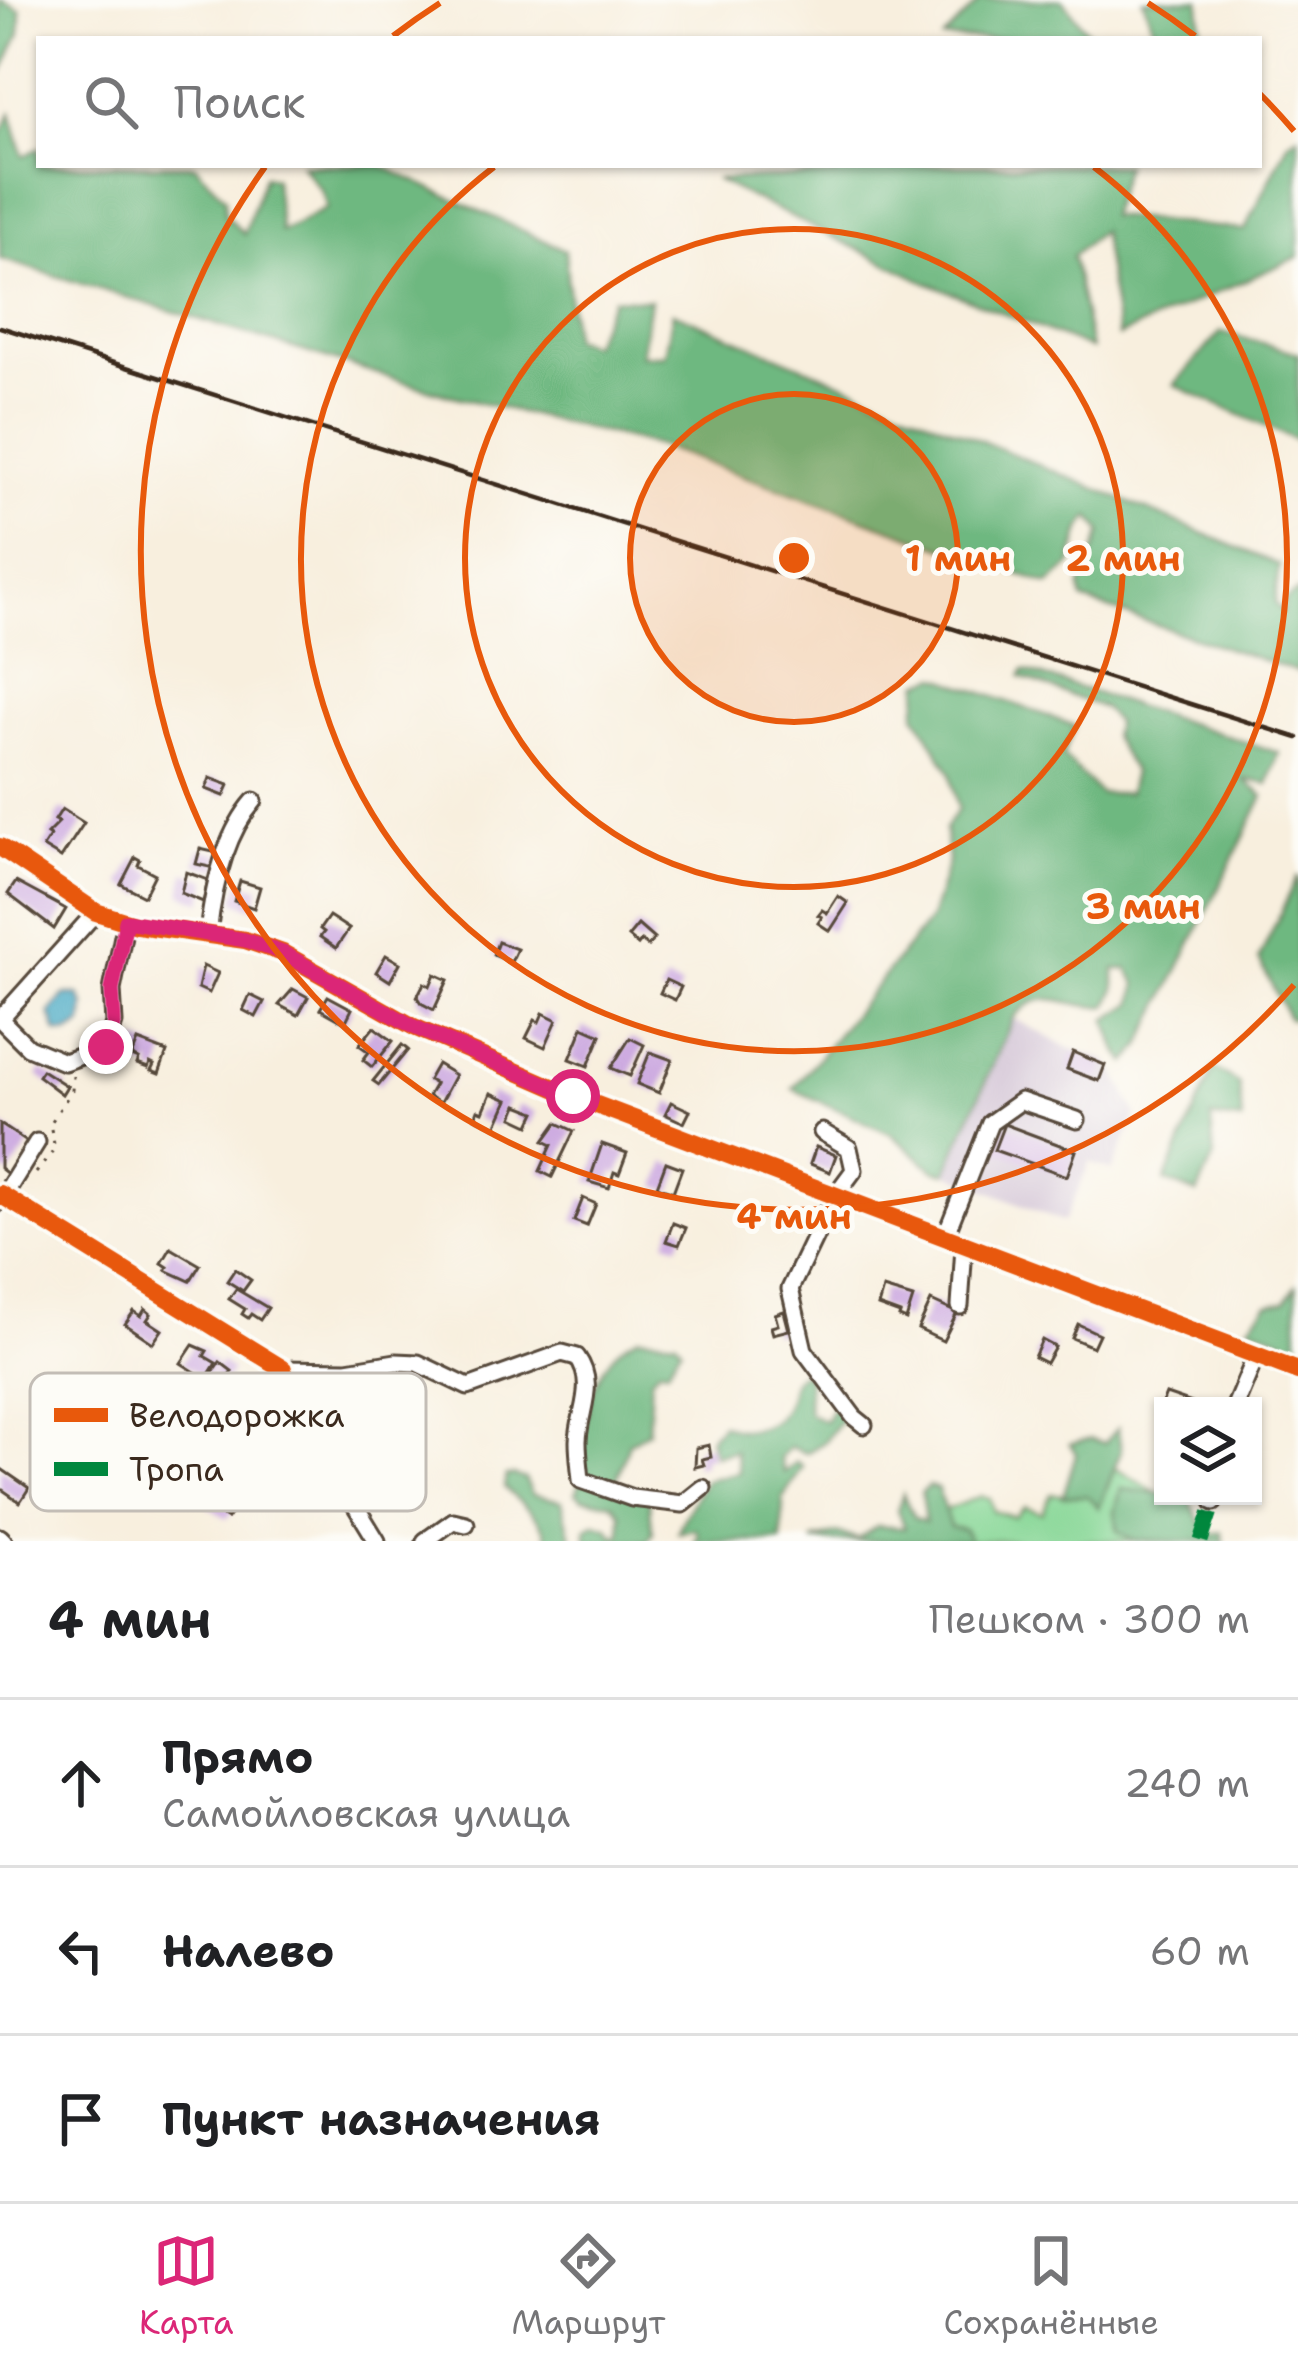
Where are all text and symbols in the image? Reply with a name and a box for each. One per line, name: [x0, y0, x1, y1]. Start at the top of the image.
search box: [36, 36, 1262, 168]
icon: search: [78, 69, 144, 135]
text: Поиск: [174, 72, 305, 132]
text: 1 мин: [905, 534, 1011, 583]
text: 2 мин: [1065, 534, 1181, 583]
centre of rings: [773, 537, 815, 579]
text: 3 мин: [1085, 882, 1201, 931]
route end: [79, 1020, 133, 1074]
route start: [546, 1069, 600, 1123]
text: 4 мин: [736, 1192, 852, 1241]
legend: [30, 1373, 426, 1511]
text: Велодорожка: [129, 1393, 344, 1438]
map controls: [1154, 1397, 1262, 1505]
button: layers: [1154, 1397, 1262, 1505]
text: Тропа: [129, 1447, 224, 1492]
text: 4 мин: [48, 1585, 212, 1653]
text: Пешком · 300 m: [929, 1593, 1250, 1645]
text: Прямо: [162, 1727, 313, 1787]
icon: ahead: [48, 1750, 114, 1816]
text: 240 m: [1124, 1757, 1250, 1809]
text: Самойловская улица: [162, 1787, 570, 1839]
icon: left: [48, 1918, 114, 1984]
text: Налево: [162, 1921, 335, 1981]
text: 60 m: [1150, 1925, 1250, 1977]
icon: arrive: [48, 2086, 114, 2152]
text: Пункт назначения: [162, 2089, 601, 2149]
tab: Карта: [139, 2228, 233, 2345]
tab: Маршрут: [511, 2228, 665, 2345]
tab: Сохранённые: [943, 2228, 1159, 2345]

